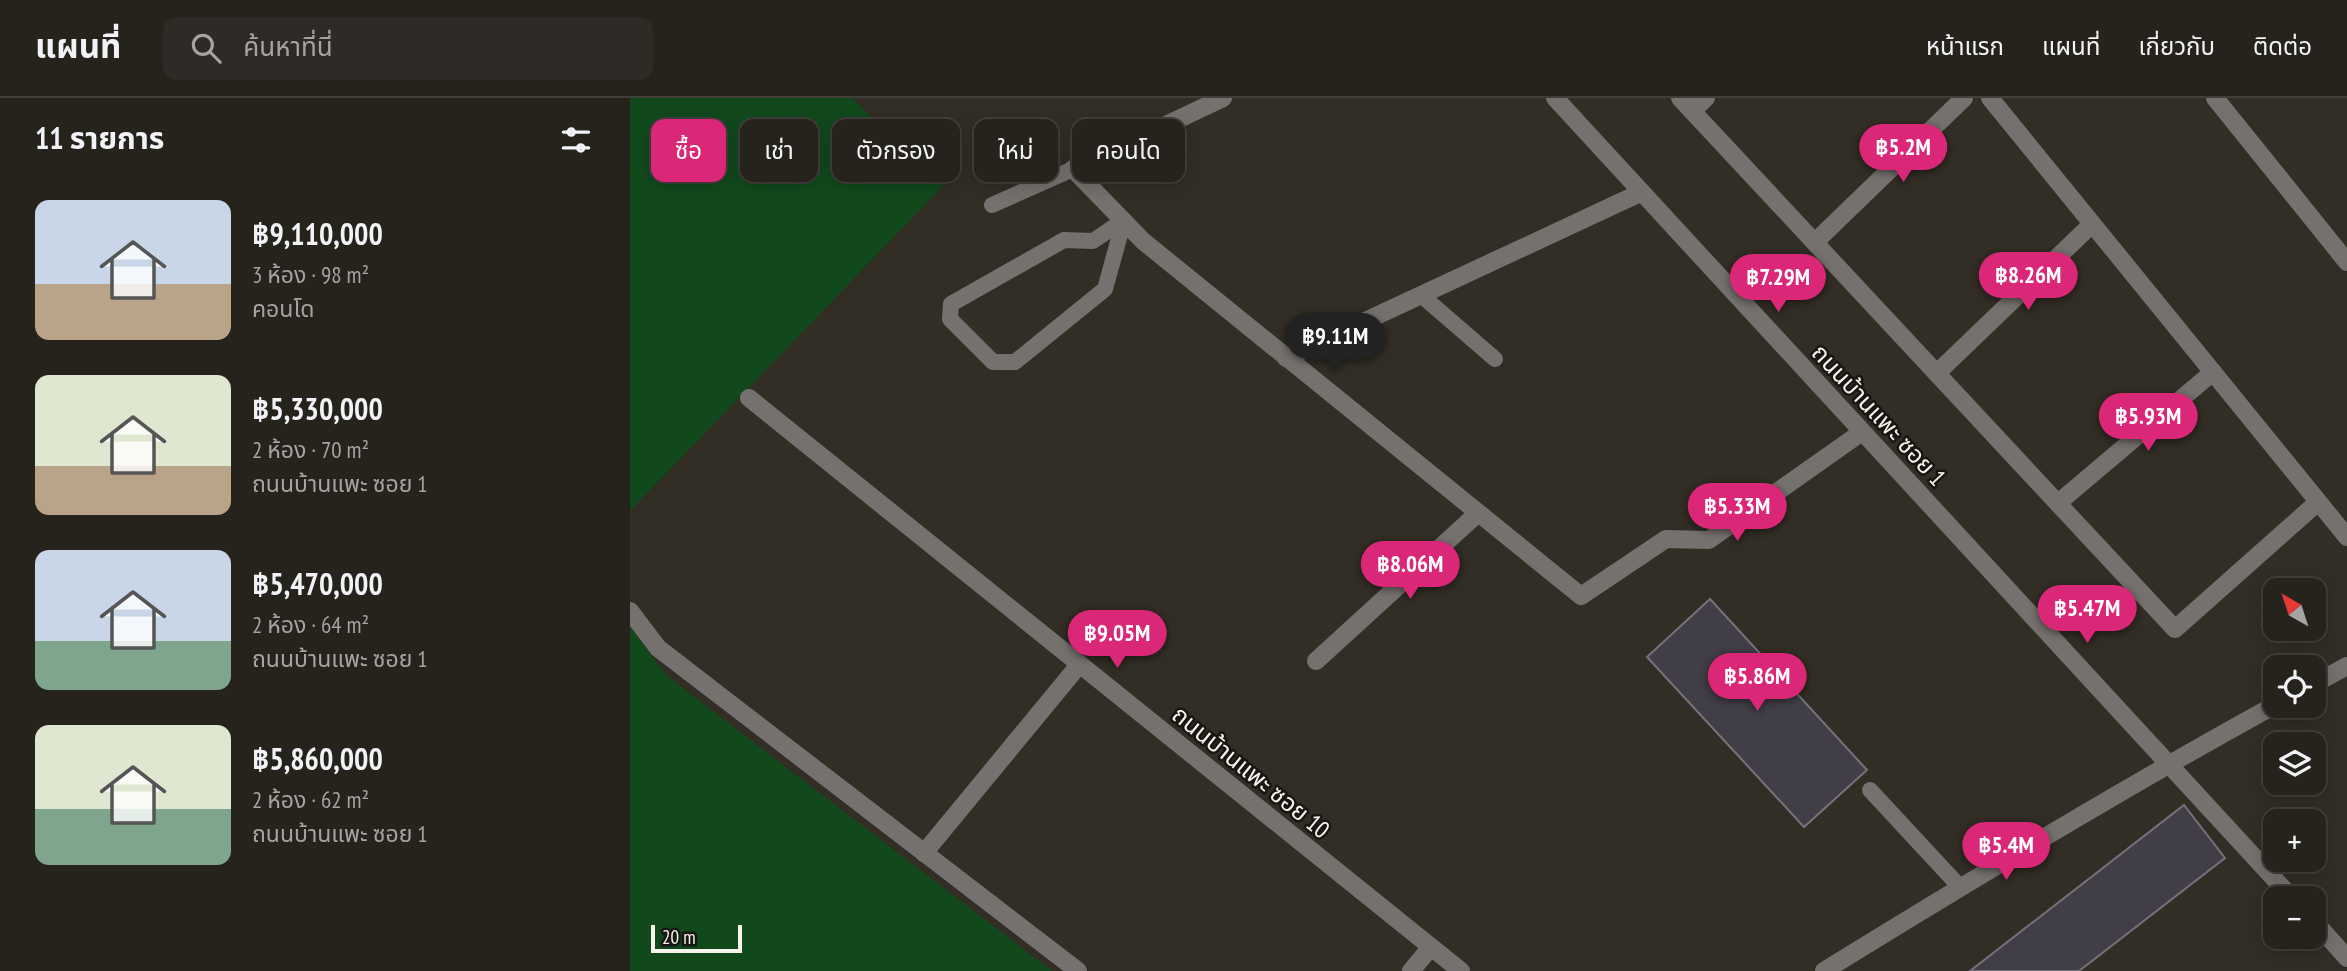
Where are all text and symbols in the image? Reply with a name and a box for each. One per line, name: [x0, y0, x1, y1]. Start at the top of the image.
search box: [163, 17, 653, 80]
text: แผนที่: [35, 24, 121, 67]
icon: search: [187, 29, 225, 67]
text: ค้นหาที่นี่: [243, 30, 333, 63]
text: หน้าแรก: [1926, 31, 2004, 62]
text: แผนที่: [2042, 31, 2100, 62]
text: เกี่ยวกับ: [2138, 31, 2215, 62]
text: ติดต่อ: [2253, 31, 2312, 62]
text: 11 รายการ: [35, 118, 164, 157]
chip: ซื้อ: [651, 119, 726, 182]
chip: เช่า: [740, 119, 818, 182]
chip: ตัวกรอง: [832, 119, 960, 182]
chip: ใหม่: [974, 119, 1058, 182]
chip: คอนโด: [1072, 119, 1185, 182]
icon: filters: [557, 121, 595, 159]
pin: ฿5.2M: [1854, 125, 1952, 184]
text: ฿5.2M: [1875, 132, 1931, 161]
text: ฿9,110,000: [252, 214, 383, 253]
icon: home: [91, 228, 175, 312]
pin: ฿8.26M: [1971, 252, 2085, 312]
pin: ฿7.29M: [1721, 254, 1835, 314]
text: 3 ห้อง · 98 m²: [252, 260, 369, 289]
text: ฿8.26M: [1995, 260, 2061, 289]
text: ฿7.29M: [1746, 262, 1810, 291]
text: คอนโด: [252, 294, 314, 323]
pin: ฿9.11M: [1278, 314, 1392, 373]
text: ฿9.11M: [1302, 321, 1368, 350]
street label: ถนนบ้านแพะ ซอย 1: [1805, 337, 1953, 493]
text: ฿5,330,000: [252, 389, 383, 428]
pin: ฿5.93M: [2091, 394, 2205, 453]
text: ฿5.93M: [2115, 401, 2181, 430]
icon: home: [91, 403, 175, 487]
text: 2 ห้อง · 70 m²: [252, 435, 369, 464]
text: ถนนบ้านแพะ ซอย 1: [252, 469, 428, 498]
pin: ฿5.33M: [1680, 484, 1794, 543]
text: ฿5.33M: [1704, 491, 1770, 520]
pin: ฿8.06M: [1353, 542, 1467, 601]
text: ฿8.06M: [1377, 549, 1443, 578]
text: ฿5,470,000: [252, 564, 383, 603]
icon: home: [91, 578, 175, 662]
north arrow: [2263, 578, 2326, 640]
map controls: [2263, 578, 2326, 949]
pin: ฿5.47M: [2030, 586, 2144, 645]
text: ฿5.47M: [2054, 593, 2120, 622]
text: 2 ห้อง · 64 m²: [252, 610, 369, 639]
pin: ฿9.05M: [1060, 610, 1174, 670]
text: ฿9.05M: [1084, 618, 1150, 647]
text: ถนนบ้านแพะ ซอย 1: [252, 644, 428, 673]
pin: ฿5.86M: [1700, 654, 1814, 713]
button: locate: [2263, 655, 2326, 718]
text: ฿5.86M: [1724, 661, 1790, 690]
street label: ถนนบ้านแพะ ซอย 10: [1166, 699, 1336, 845]
button: layers: [2263, 732, 2326, 795]
text: ฿5,860,000: [252, 739, 383, 778]
icon: home: [91, 753, 175, 837]
text: 2 ห้อง · 62 m²: [252, 785, 369, 814]
button: +: [2263, 809, 2326, 872]
text: ถนนบ้านแพะ ซอย 1: [252, 819, 428, 848]
pin: ฿5.4M: [1957, 822, 2055, 882]
text: ฿5.4M: [1978, 830, 2034, 859]
button: −: [2263, 886, 2326, 949]
scale bar: [651, 922, 742, 954]
text: 20 m: [662, 925, 696, 949]

